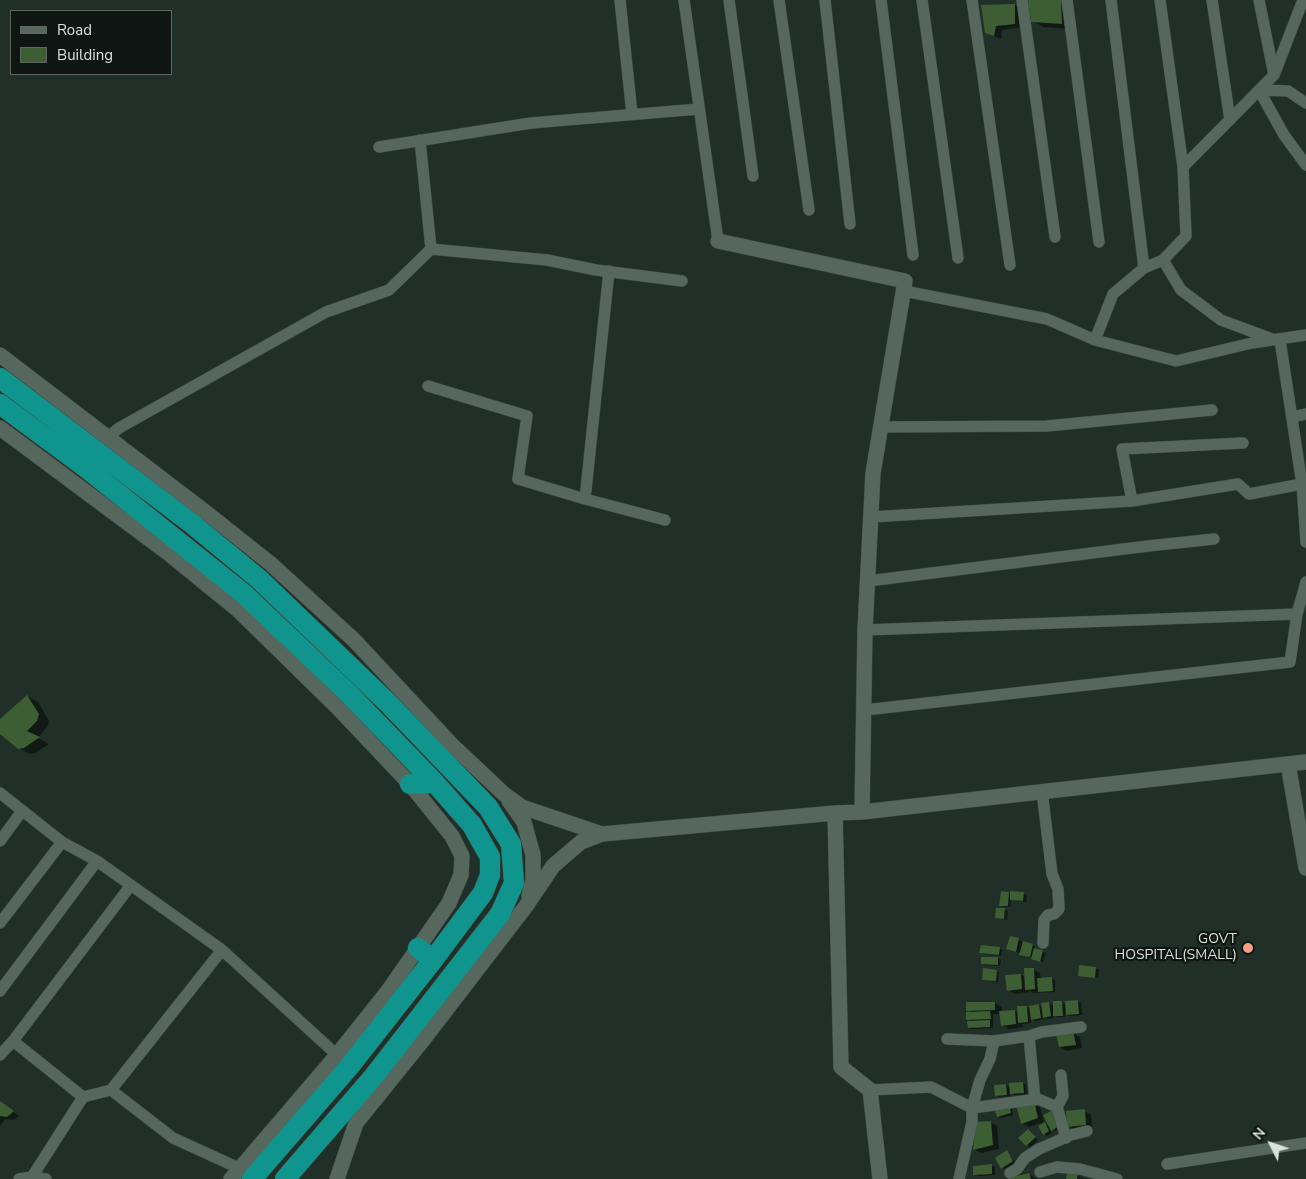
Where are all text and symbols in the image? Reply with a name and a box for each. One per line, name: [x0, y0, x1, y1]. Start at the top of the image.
legend: [10, 10, 172, 75]
text: Road: [57, 20, 92, 40]
text: Building: [57, 45, 113, 65]
place label: GOVT HOSPITAL(SMALL): [1115, 932, 1237, 964]
marker: GOVT HOSPITAL(SMALL): [1241, 941, 1255, 955]
north arrow: [1246, 1119, 1296, 1169]
text: N: [1249, 1124, 1270, 1144]

